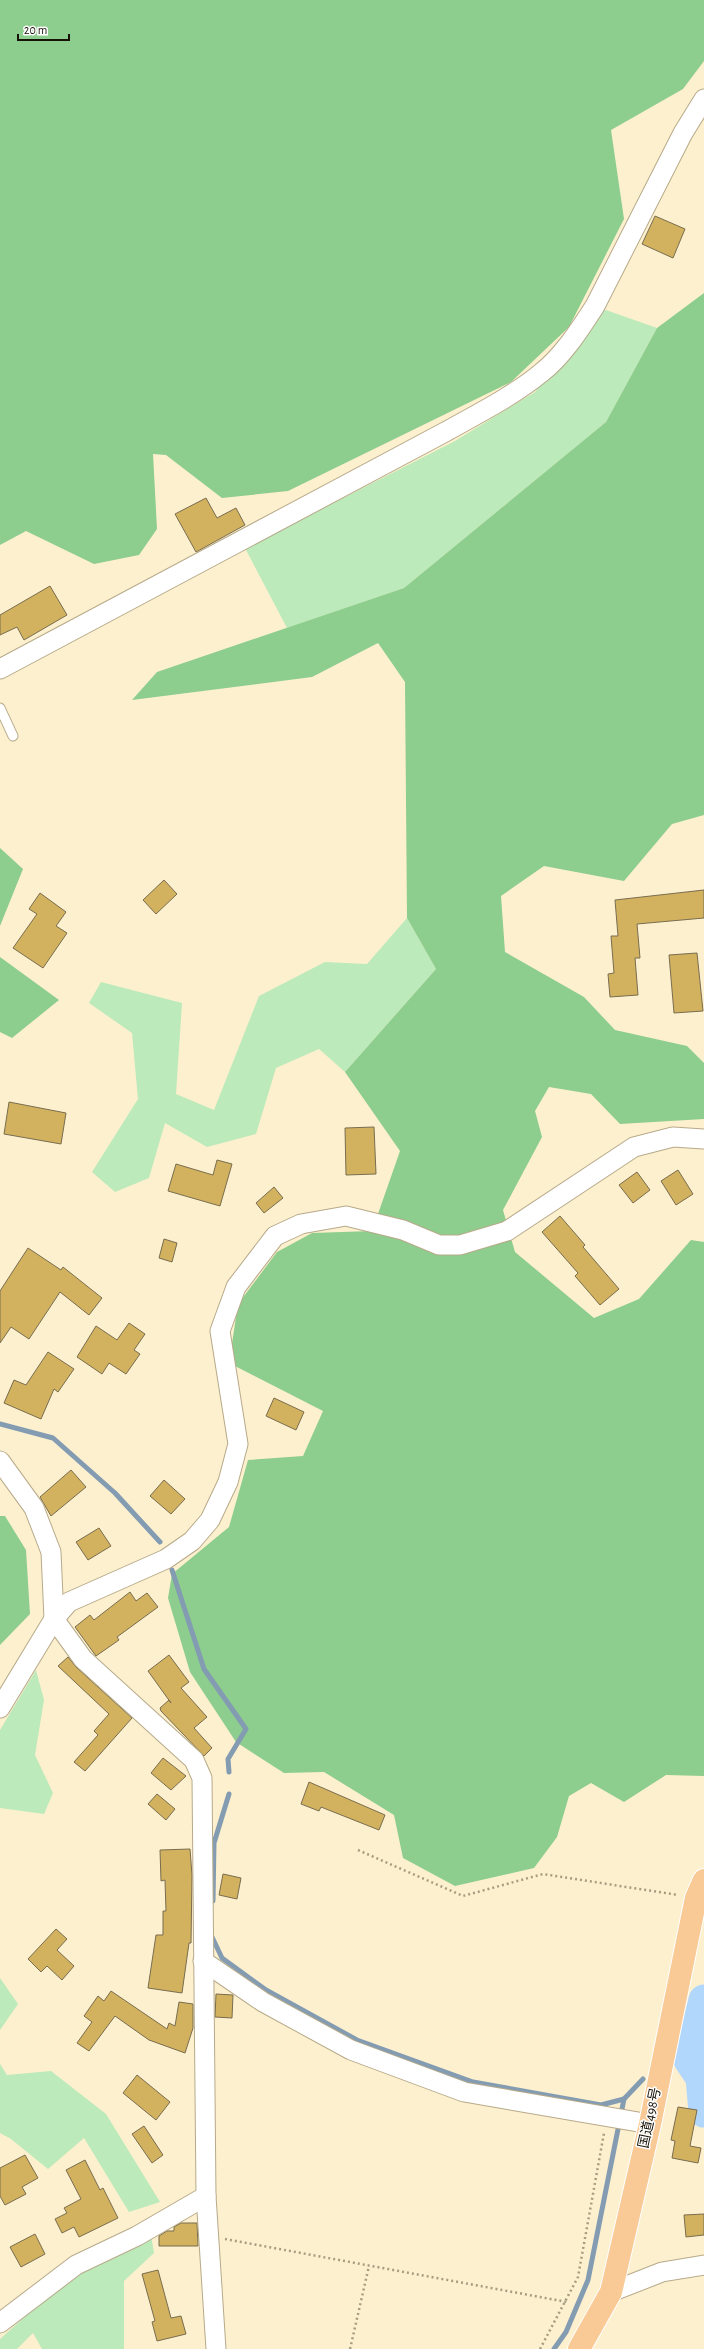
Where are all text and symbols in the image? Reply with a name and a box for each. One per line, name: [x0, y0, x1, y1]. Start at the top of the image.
scale bar: [18, 16, 69, 42]
text: 20 m: [24, 24, 47, 36]
street label: 国道498号: [636, 2086, 663, 2150]

